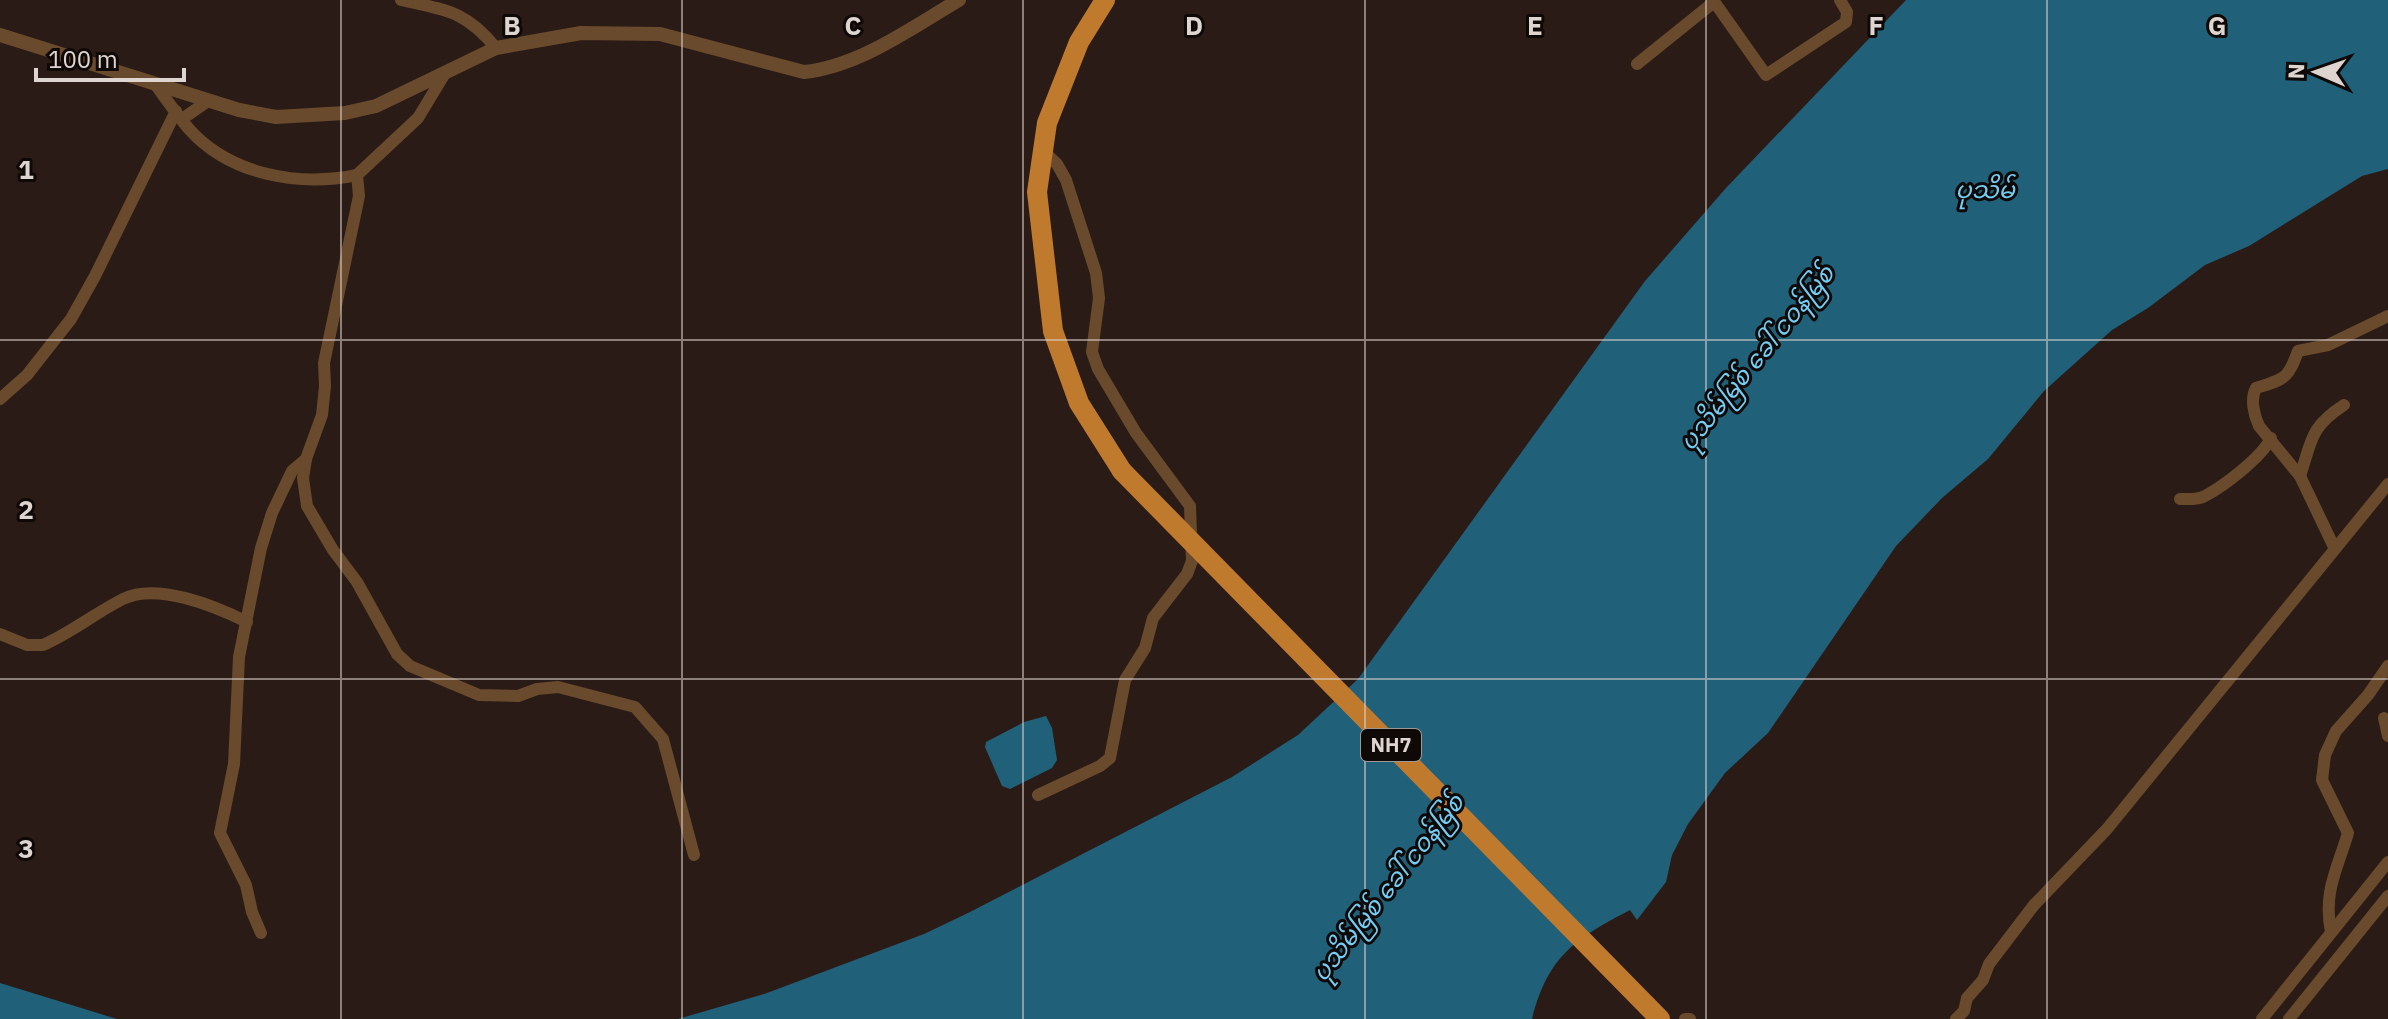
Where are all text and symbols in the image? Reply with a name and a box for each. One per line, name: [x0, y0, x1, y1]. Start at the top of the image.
text: B: [503, 8, 521, 42]
text: C: [845, 8, 862, 42]
text: D: [1185, 8, 1203, 42]
text: E: [1527, 8, 1543, 42]
text: F: [1868, 8, 1884, 42]
text: G: [2208, 8, 2226, 42]
scale bar: [36, 32, 184, 82]
north arrow: [2276, 32, 2356, 112]
text: 100 m: [48, 43, 118, 75]
text: N: [2281, 63, 2310, 80]
text: 1: [18, 152, 34, 186]
water label: ပုသိမ်: [1955, 173, 2016, 210]
water label: ပုသိမ်မြစ် ခေါ် ငဝန်မြစ်: [1672, 257, 1846, 460]
text: 2: [18, 492, 34, 526]
road number: NH7: [1361, 729, 1421, 761]
water label: ပုသိမ်မြစ် ခေါ် ငဝန်မြစ်: [1304, 786, 1475, 991]
text: 3: [18, 831, 34, 865]

